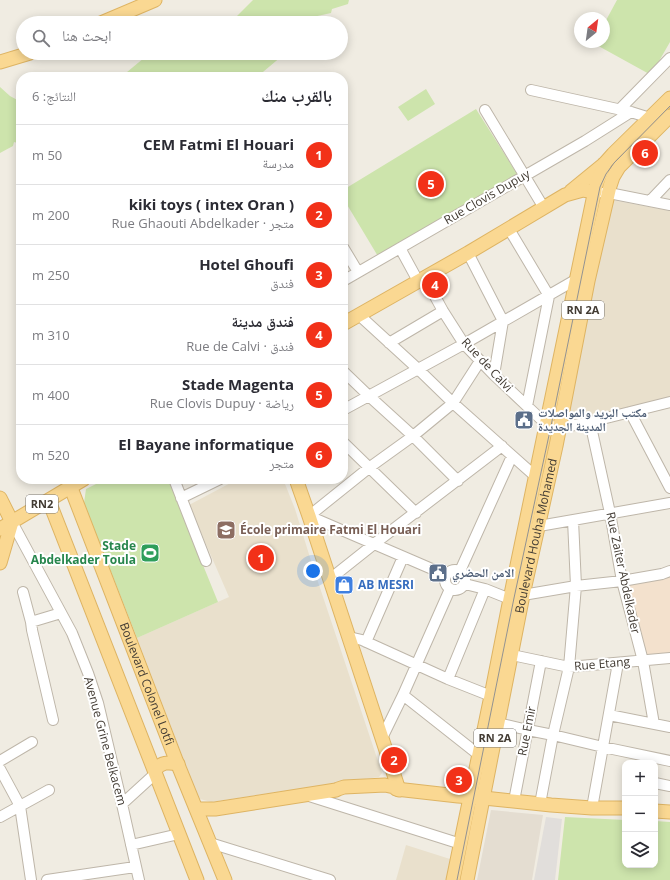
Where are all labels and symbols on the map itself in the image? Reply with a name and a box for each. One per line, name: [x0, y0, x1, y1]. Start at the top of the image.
north arrow: [574, 12, 610, 48]
pin: 6: [632, 138, 658, 168]
street label: Rue Clovis Dupuy: [440, 164, 534, 228]
pin: 5: [418, 169, 444, 199]
pin: 4: [422, 270, 448, 300]
road number: RN 2A: [562, 301, 604, 319]
street label: Rue de Calvi: [458, 334, 517, 395]
place label: مكتب البريد والمواصلات المدينة الجديدة: [538, 404, 647, 435]
public building icon: مكتب البريد والمواصلات المدينة الجديدة: [513, 409, 535, 431]
street label: Boulevard Houha Mohamed: [511, 457, 561, 615]
road number: RN2: [26, 495, 58, 513]
street label: Rue Zaiter Abdelkader: [602, 510, 645, 636]
school or university icon: École primaire Fatmi El Houari: [215, 519, 237, 541]
place label: École primaire Fatmi El Houari: [240, 521, 421, 538]
place label: Stade Abdelkader Toula: [31, 537, 136, 568]
sports icon: Stade Abdelkader Toula: [139, 542, 161, 564]
pin: 1: [248, 543, 274, 573]
your location: [303, 561, 323, 581]
public building icon: الامن الحضري: [427, 562, 449, 584]
place label: الامن الحضري: [452, 564, 514, 583]
shop icon: AB MESRI: [333, 574, 355, 596]
place label: AB MESRI: [358, 576, 414, 593]
street label: Boulevard Colonel Lotfi: [116, 620, 178, 748]
street label: Rue Etang: [573, 653, 631, 674]
street label: Avenue Grine Belkacem: [80, 675, 131, 807]
street label: Rue Emir: [513, 704, 540, 757]
road number: RN 2A: [474, 729, 516, 747]
pin: 2: [381, 745, 407, 775]
pin: 3: [446, 765, 472, 795]

